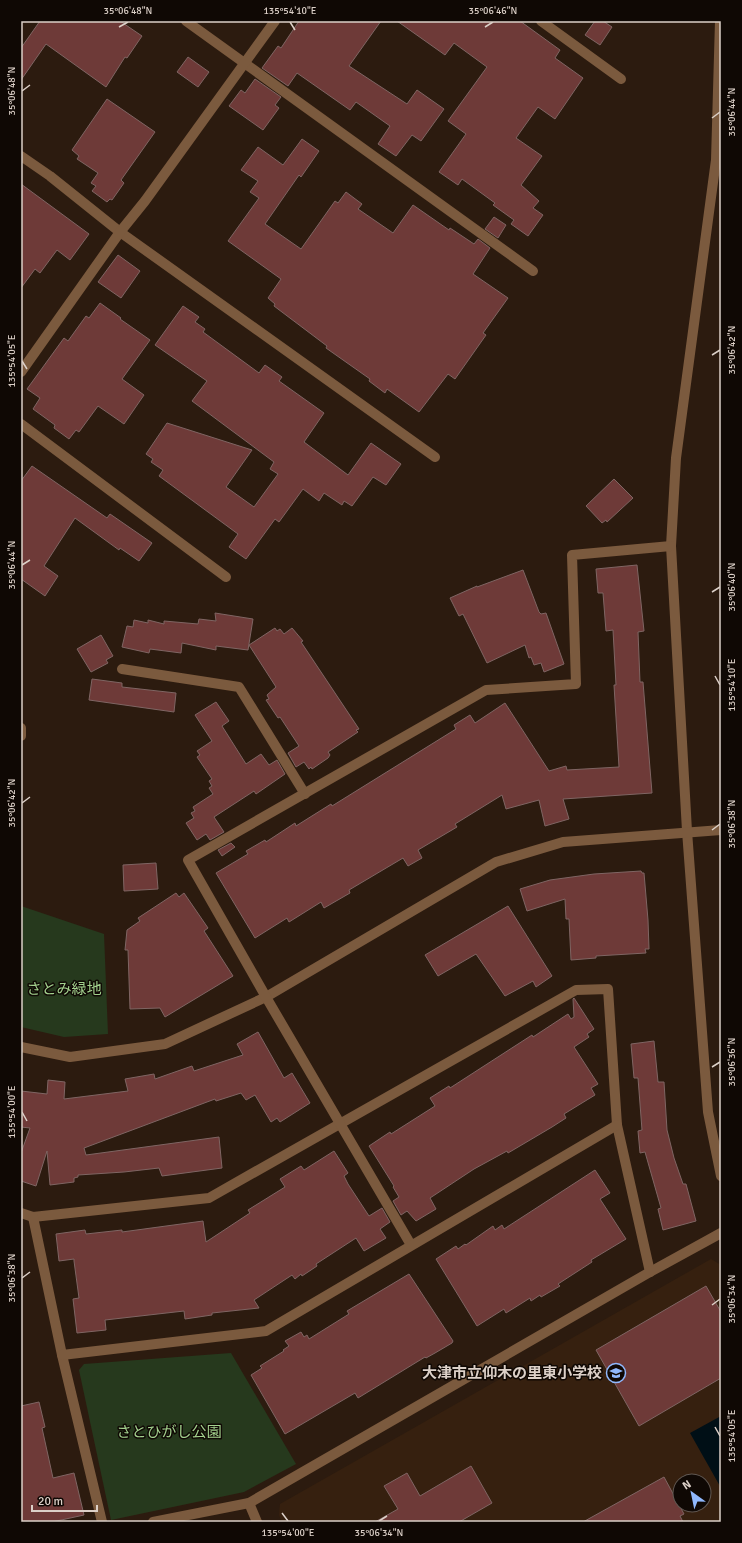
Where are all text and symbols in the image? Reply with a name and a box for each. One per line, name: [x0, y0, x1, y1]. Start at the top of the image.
text: 35°06'48"N: [104, 5, 152, 17]
text: 135°54'10"E: [263, 5, 317, 17]
text: 35°06'46"N: [469, 5, 517, 17]
text: 35°06'48"N: [6, 67, 18, 115]
text: 35°06'44"N: [726, 88, 738, 136]
text: 35°06'42"N: [726, 326, 738, 374]
text: 135°54'05"E: [6, 334, 18, 388]
text: 35°06'44"N: [6, 541, 18, 589]
text: 35°06'40"N: [726, 563, 738, 611]
text: 135°54'10"E: [726, 658, 738, 712]
text: 35°06'42"N: [6, 779, 18, 827]
text: 35°06'38"N: [726, 800, 738, 848]
park label: さとみ緑地: [26, 980, 102, 998]
text: 35°06'36"N: [726, 1038, 738, 1086]
text: 135°54'00"E: [6, 1085, 18, 1139]
text: 35°06'38"N: [6, 1254, 18, 1302]
text: 35°06'34"N: [726, 1275, 738, 1323]
school or university icon: 大津市立仰木の里東小学校: [605, 1362, 627, 1384]
place label: 大津市立仰木の里東小学校: [422, 1364, 602, 1382]
text: 135°54'05"E: [726, 1409, 738, 1463]
park label: さとひがし公園: [116, 1423, 222, 1441]
north arrow: [672, 1473, 712, 1513]
text: N: [680, 1477, 694, 1493]
scale bar: [32, 1487, 97, 1513]
text: 20 m: [38, 1494, 63, 1509]
text: 135°54'00"E: [261, 1527, 315, 1539]
text: 35°06'34"N: [355, 1527, 403, 1539]

